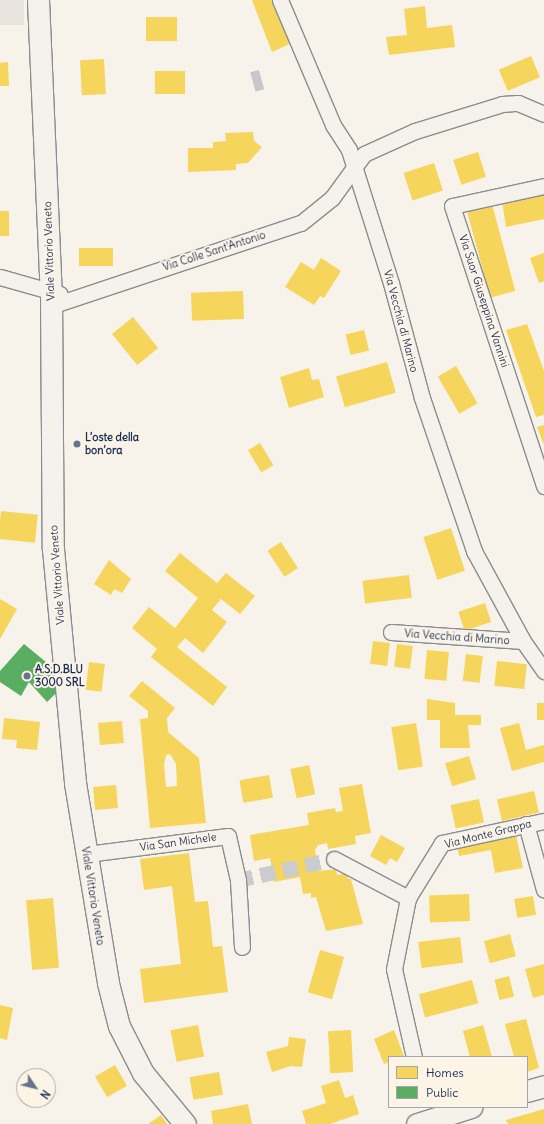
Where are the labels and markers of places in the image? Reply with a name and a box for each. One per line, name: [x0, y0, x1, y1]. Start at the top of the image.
place label: L’oste della bon’ora: [85, 431, 139, 457]
marker: L’oste della bon’ora: [72, 439, 82, 449]
place label: A.S.D.BLU 3000 SRL: [35, 663, 85, 689]
marker: A.S.D.BLU 3000 SRL: [22, 671, 32, 681]

